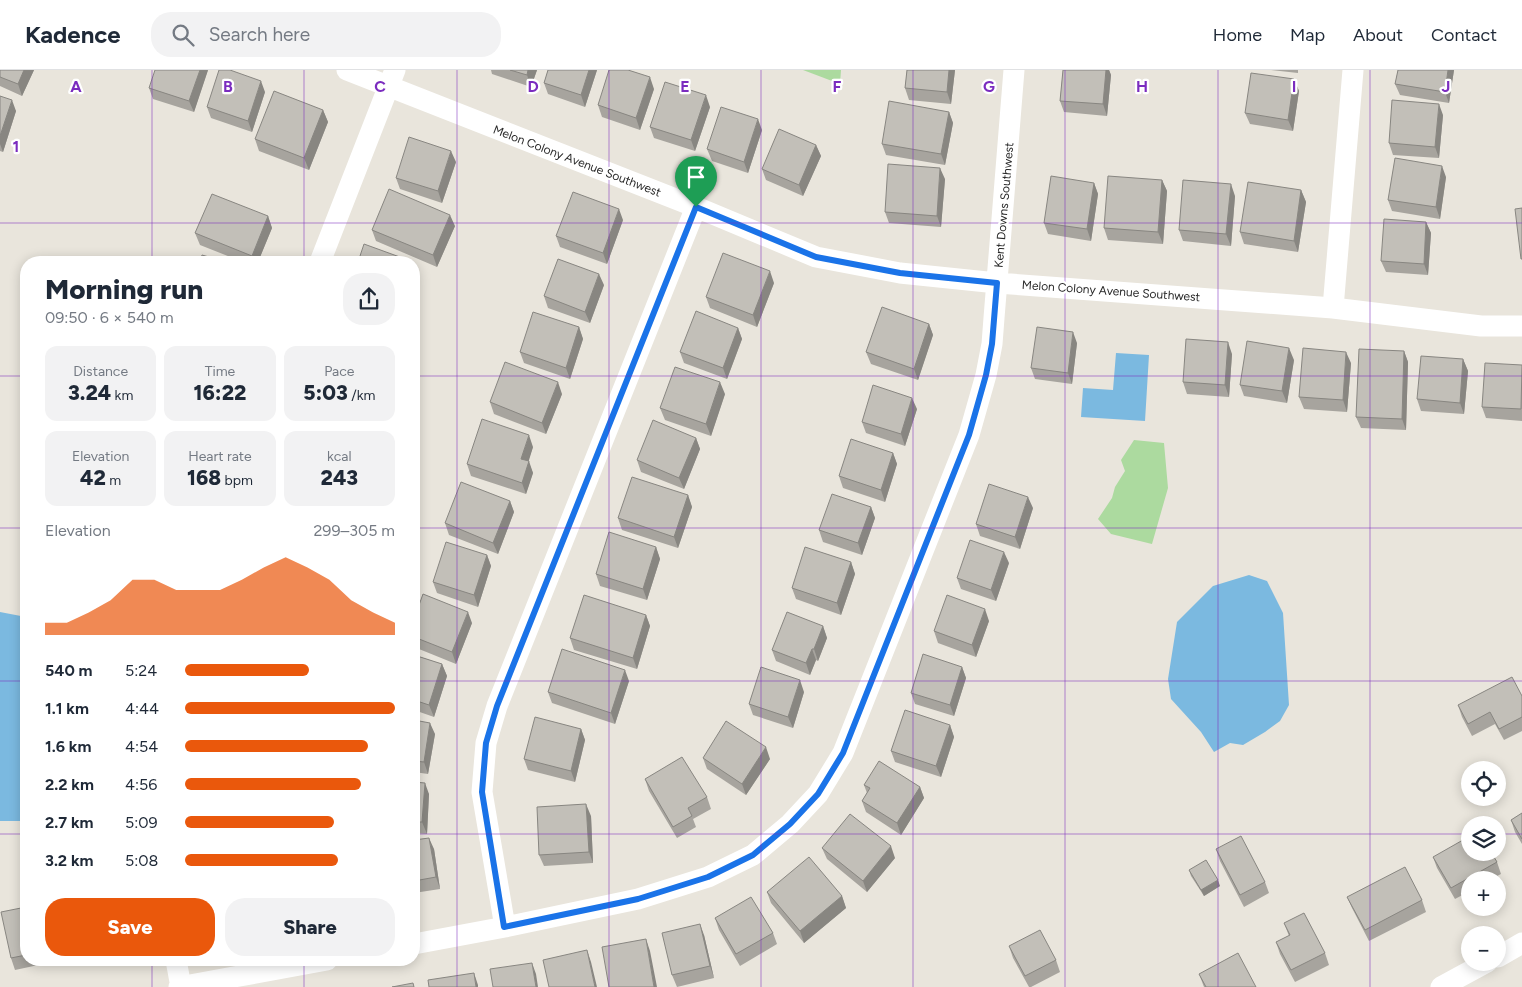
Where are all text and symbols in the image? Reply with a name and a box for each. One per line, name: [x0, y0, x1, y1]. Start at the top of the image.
search box: [151, 12, 501, 57]
text: Kadence: [25, 20, 121, 49]
icon: search: [169, 21, 197, 49]
text: Search here: [209, 23, 310, 46]
text: Home: [1213, 24, 1262, 46]
text: Map: [1290, 24, 1325, 46]
text: About: [1353, 24, 1403, 46]
text: Contact: [1431, 24, 1497, 46]
text: A: [70, 77, 82, 96]
text: B: [223, 77, 233, 96]
text: C: [374, 77, 386, 96]
text: D: [527, 77, 539, 96]
text: E: [680, 77, 690, 96]
text: F: [833, 77, 842, 96]
text: G: [983, 77, 995, 96]
text: H: [1136, 77, 1148, 96]
text: I: [1292, 77, 1296, 96]
text: J: [1442, 77, 1450, 96]
street label: Melon Colony Avenue Southwest: [491, 122, 663, 200]
text: 1: [13, 137, 19, 156]
street label: Kent Downs Southwest: [992, 141, 1016, 268]
pin: [675, 156, 717, 207]
icon: arrive: [682, 163, 710, 191]
text: Morning run: [45, 272, 203, 306]
button: share: [343, 273, 395, 325]
street label: Melon Colony Avenue Southwest: [1021, 278, 1201, 304]
text: 09:50 · 6 × 540 m: [45, 308, 174, 327]
text: Distance: [73, 363, 128, 380]
text: Time: [205, 363, 235, 380]
text: Pace: [324, 363, 354, 380]
text: 3.24: [68, 380, 111, 405]
text: 16:22: [194, 380, 246, 405]
text: 5:03: [303, 380, 348, 405]
text: km: [111, 387, 133, 404]
text: /km: [348, 387, 375, 404]
text: Elevation: [72, 448, 129, 465]
text: Heart rate: [188, 448, 252, 465]
text: kcal: [327, 448, 352, 465]
text: 42: [80, 465, 106, 490]
text: 168: [187, 465, 221, 490]
text: 243: [321, 465, 358, 490]
text: m: [106, 472, 121, 489]
text: bpm: [221, 472, 253, 489]
text: Elevation: [45, 521, 111, 540]
text: 299–305 m: [313, 521, 395, 540]
text: 540 m: [45, 661, 93, 680]
text: 5:24: [125, 661, 157, 680]
text: 1.1 km: [45, 699, 89, 718]
text: 4:44: [125, 699, 159, 718]
text: 1.6 km: [45, 737, 91, 756]
text: 4:54: [125, 737, 158, 756]
map controls: [1461, 761, 1506, 971]
button: locate: [1461, 761, 1506, 806]
text: 2.2 km: [45, 775, 94, 794]
text: 4:56: [125, 775, 157, 794]
text: 2.7 km: [45, 813, 94, 832]
text: 5:09: [125, 813, 158, 832]
button: layers: [1461, 816, 1506, 861]
text: 3.2 km: [45, 851, 94, 870]
text: 5:08: [125, 851, 158, 870]
button: +: [1461, 871, 1506, 916]
button: Save: [45, 898, 215, 956]
button: Share: [225, 898, 395, 956]
button: −: [1461, 926, 1506, 971]

